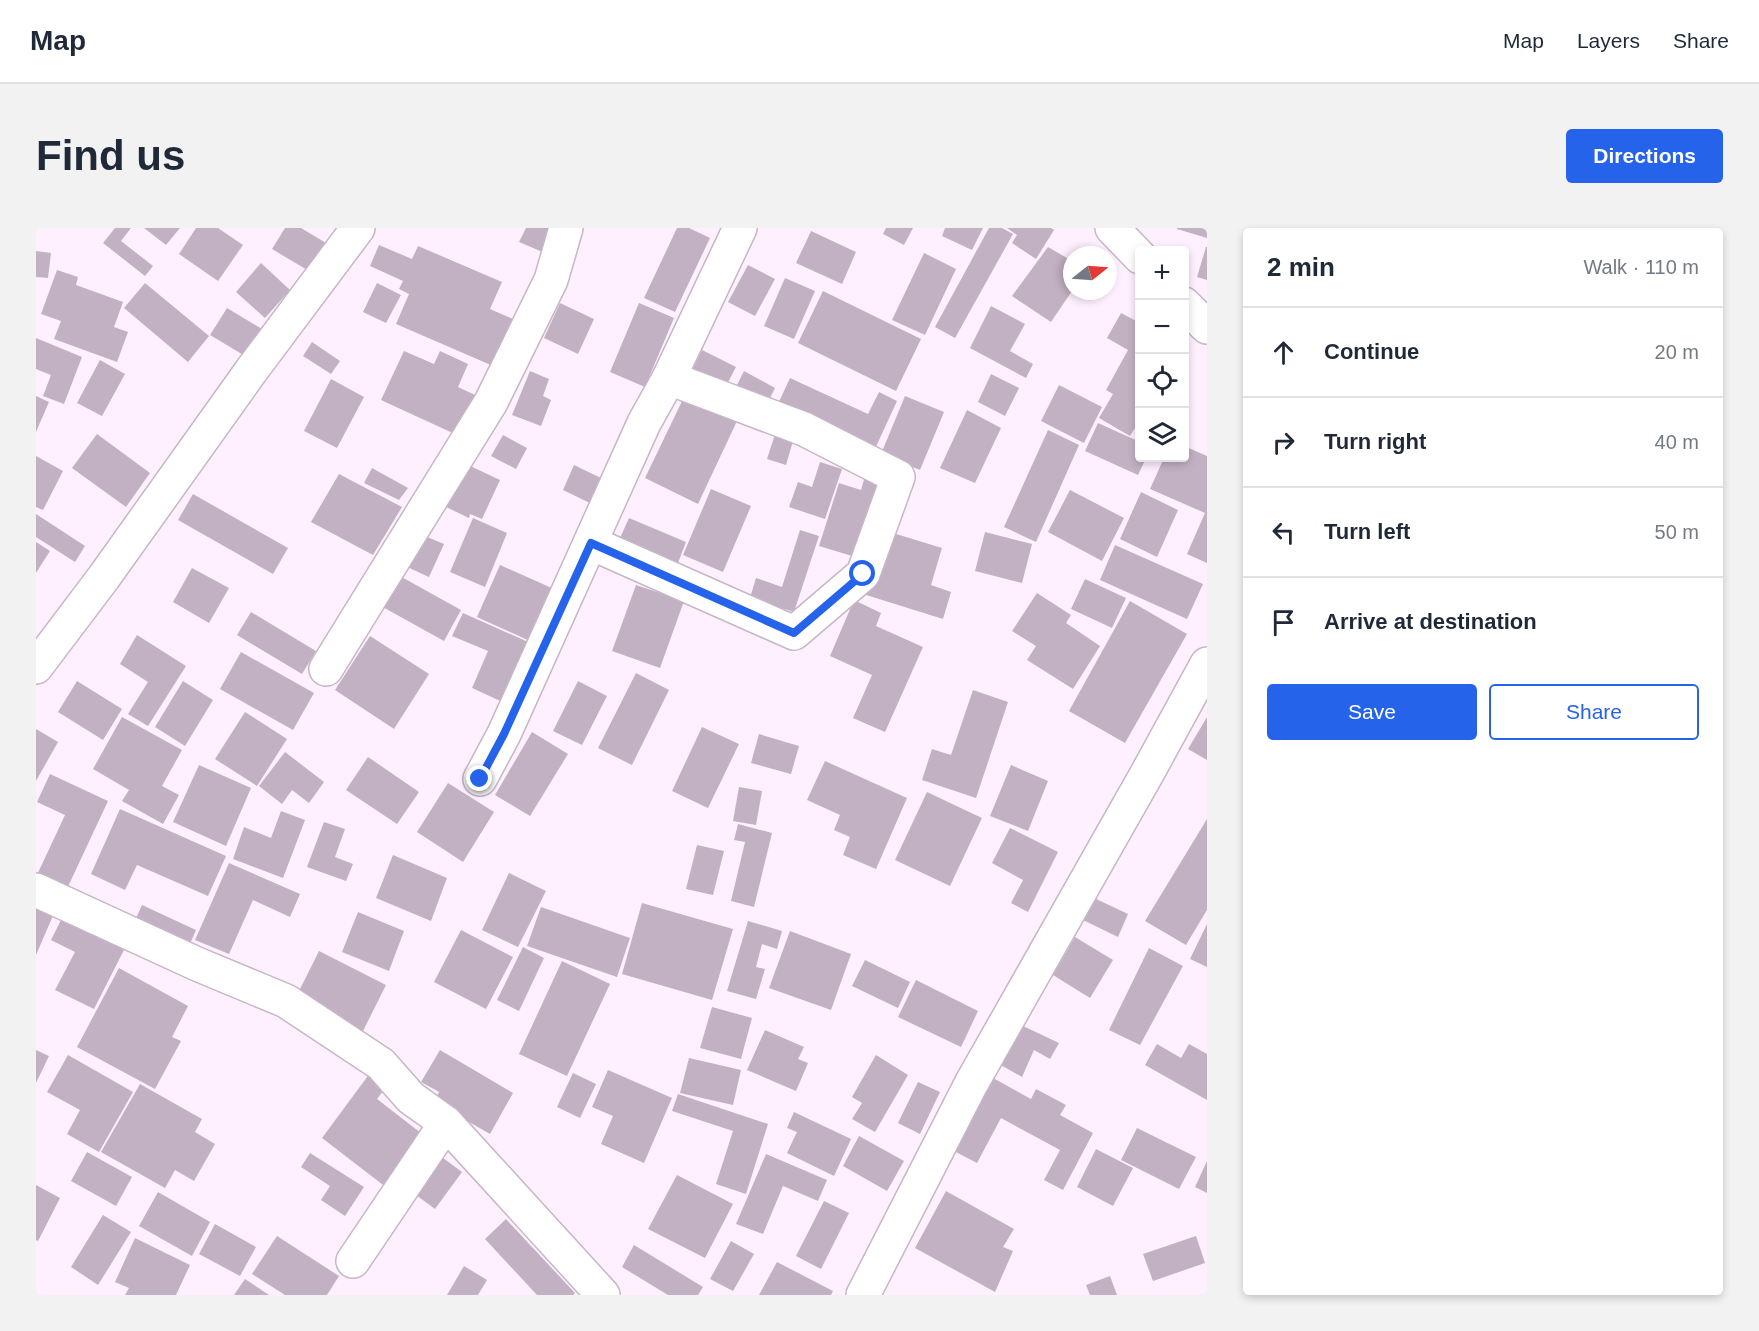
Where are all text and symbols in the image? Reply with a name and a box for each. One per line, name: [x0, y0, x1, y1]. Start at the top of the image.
text: Map: [30, 25, 86, 56]
text: Map: [1503, 29, 1544, 52]
text: Layers: [1577, 29, 1640, 52]
text: Share: [1673, 29, 1729, 52]
button: Directions: [1566, 129, 1723, 183]
text: Find us: [36, 132, 185, 179]
north arrow: [1063, 246, 1117, 300]
map controls: [1135, 246, 1189, 462]
button: +: [1135, 246, 1189, 300]
text: 2 min: [1267, 252, 1335, 282]
text: Walk · 110 m: [1583, 256, 1699, 278]
button: −: [1135, 300, 1189, 354]
icon: ahead: [1267, 336, 1300, 369]
text: Continue: [1324, 339, 1419, 364]
text: 20 m: [1655, 341, 1699, 363]
button: locate: [1135, 354, 1189, 408]
button: layers: [1135, 408, 1189, 462]
icon: right: [1267, 426, 1300, 459]
text: Turn right: [1324, 429, 1426, 454]
text: 40 m: [1655, 431, 1699, 453]
icon: left: [1267, 516, 1300, 549]
text: Turn left: [1324, 519, 1410, 544]
text: 50 m: [1655, 521, 1699, 543]
route start: [849, 560, 875, 586]
icon: arrive: [1267, 606, 1300, 639]
text: Arrive at destination: [1324, 609, 1537, 634]
button: Save: [1267, 684, 1477, 740]
button: Share: [1489, 684, 1699, 740]
route end: [466, 765, 492, 791]

